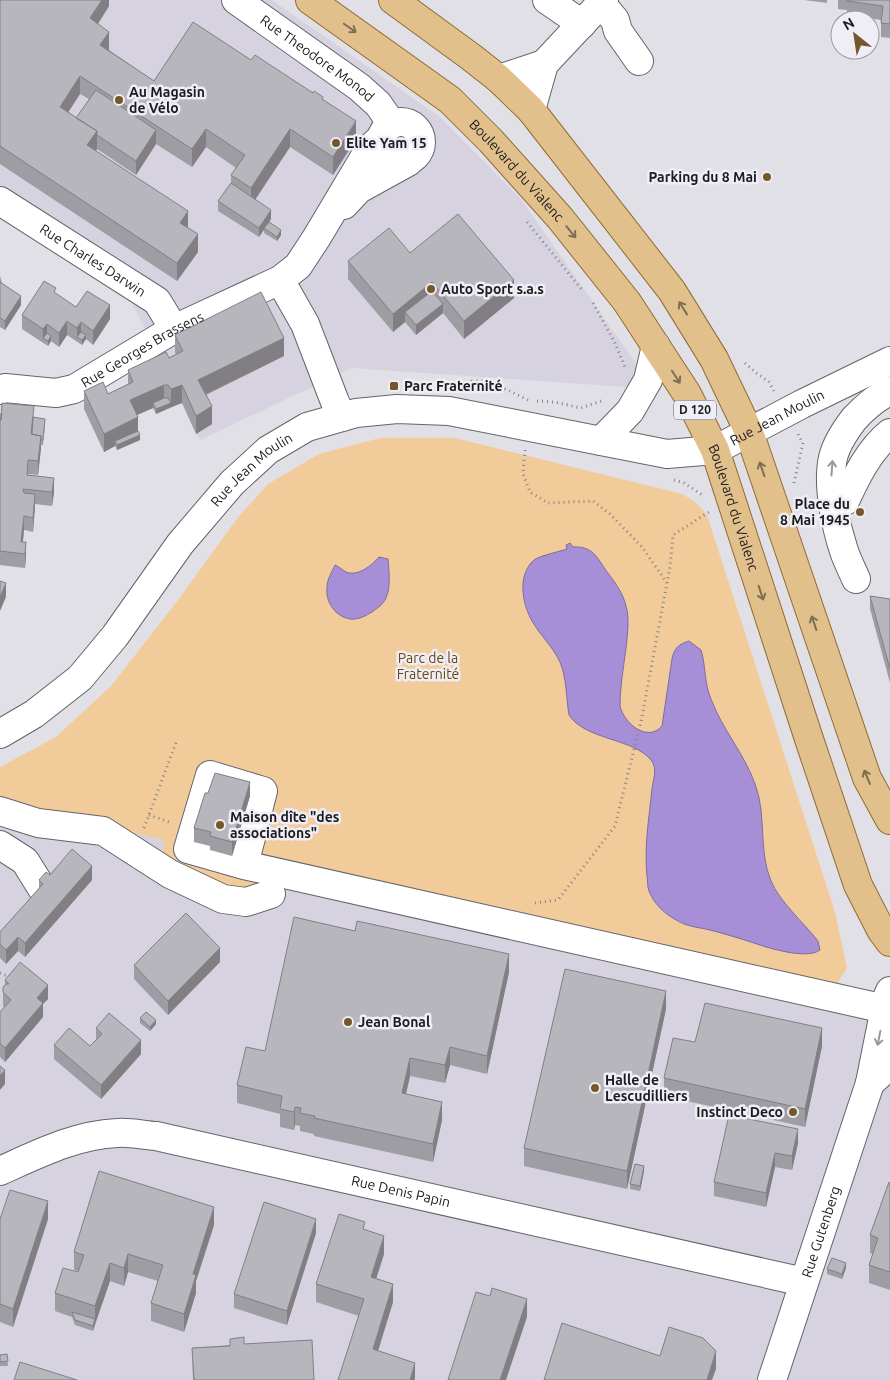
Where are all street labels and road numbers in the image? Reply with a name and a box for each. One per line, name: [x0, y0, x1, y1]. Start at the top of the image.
street label: Rue Theodore Monod: [257, 12, 378, 105]
street label: Boulevard du Vialenc: [466, 116, 568, 225]
street label: Rue Charles Darwin: [37, 220, 149, 300]
street label: Rue Georges Brassens: [78, 308, 206, 391]
street label: Rue Jean Moulin: [727, 386, 827, 449]
road number: D 120: [674, 400, 716, 420]
street label: Rue Jean Moulin: [207, 429, 295, 510]
street label: Boulevard du Vialenc: [705, 441, 762, 574]
street label: Rue Denis Papin: [350, 1172, 452, 1210]
street label: Rue Gutenberg: [798, 1184, 843, 1280]

